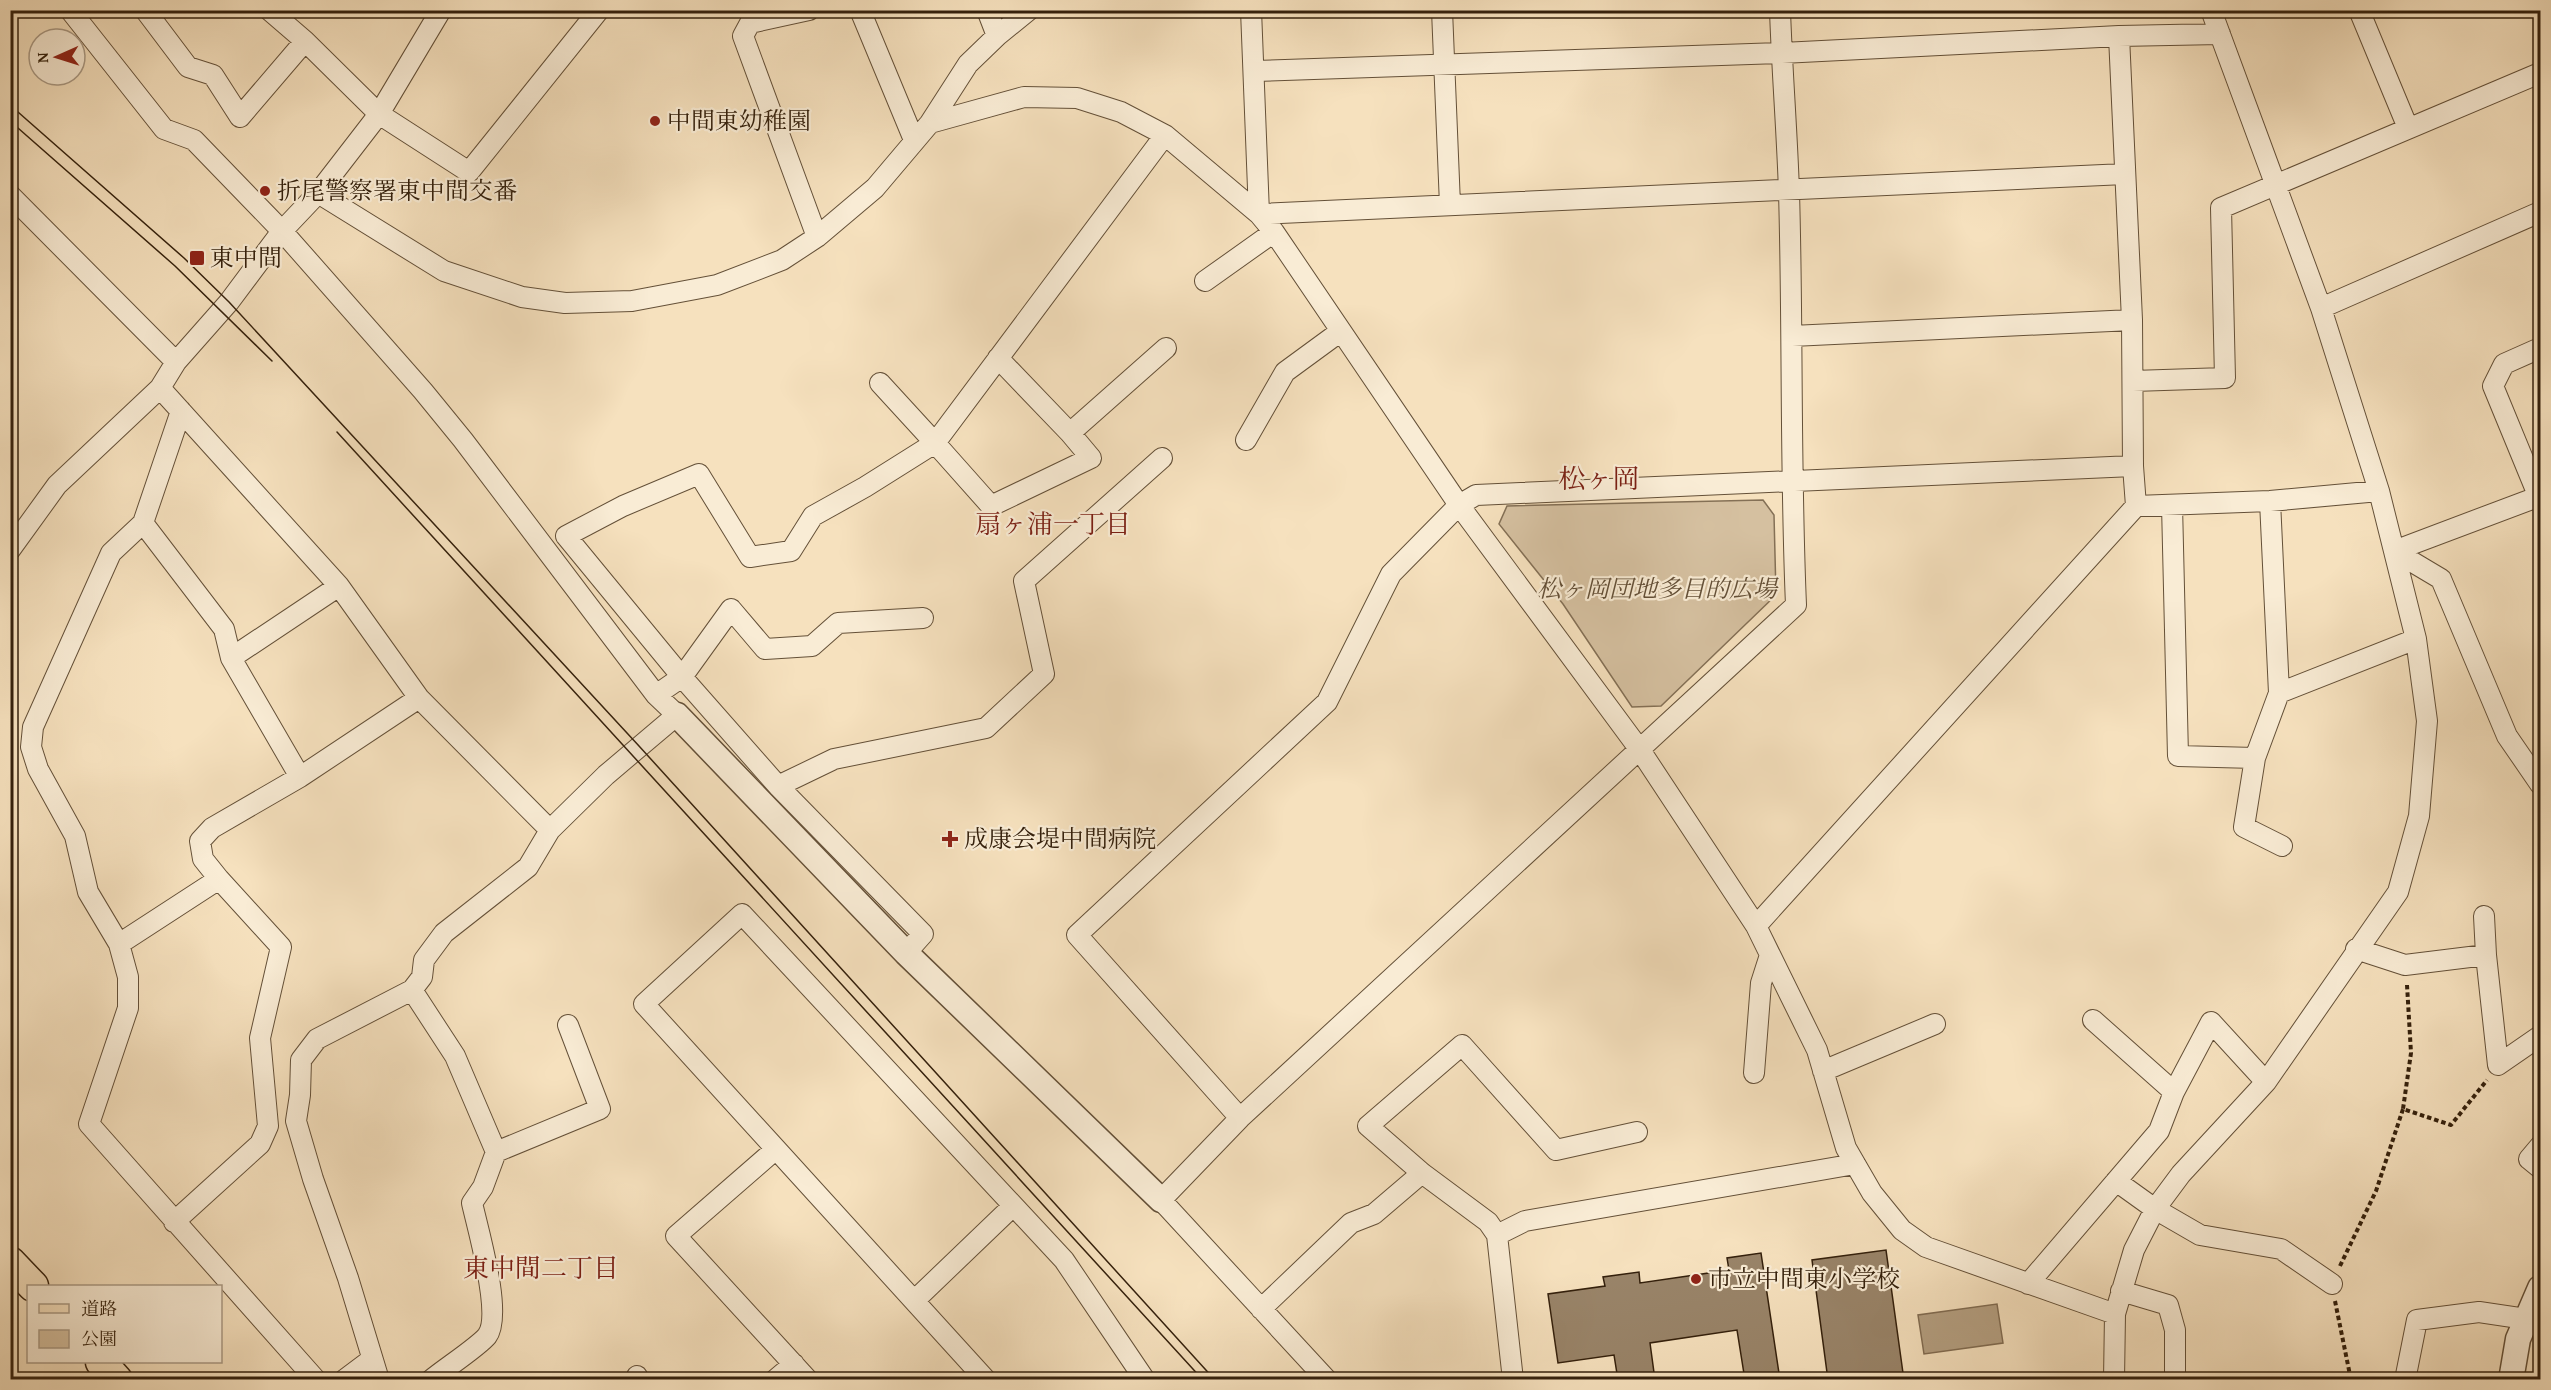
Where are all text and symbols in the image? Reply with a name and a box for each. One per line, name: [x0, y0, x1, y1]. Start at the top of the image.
north arrow: [27, 27, 87, 87]
text: N: [30, 52, 54, 64]
place label: 中間東幼稚園: [667, 103, 811, 138]
marker: 中間東幼稚園: [648, 114, 662, 128]
place label: 折尾警察署東中間交番: [277, 173, 517, 208]
marker: 折尾警察署東中間交番: [258, 184, 272, 198]
place label: 東中間: [210, 240, 282, 275]
marker: 東中間: [188, 249, 206, 267]
district label: 松ヶ岡: [1559, 458, 1640, 498]
district label: 扇ヶ浦一丁目: [975, 504, 1131, 543]
park label: 松ヶ岡団地多目的広場: [1537, 571, 1779, 606]
place label: 成康会堤中間病院: [964, 821, 1156, 856]
marker: 成康会堤中間病院: [941, 830, 959, 848]
district label: 東中間二丁目: [463, 1248, 619, 1287]
place label: 市立中間東小学校: [1708, 1261, 1900, 1296]
marker: 市立中間東小学校: [1689, 1272, 1703, 1286]
legend: [27, 1285, 222, 1363]
text: 道路: [81, 1295, 117, 1322]
text: 公園: [81, 1325, 117, 1352]

